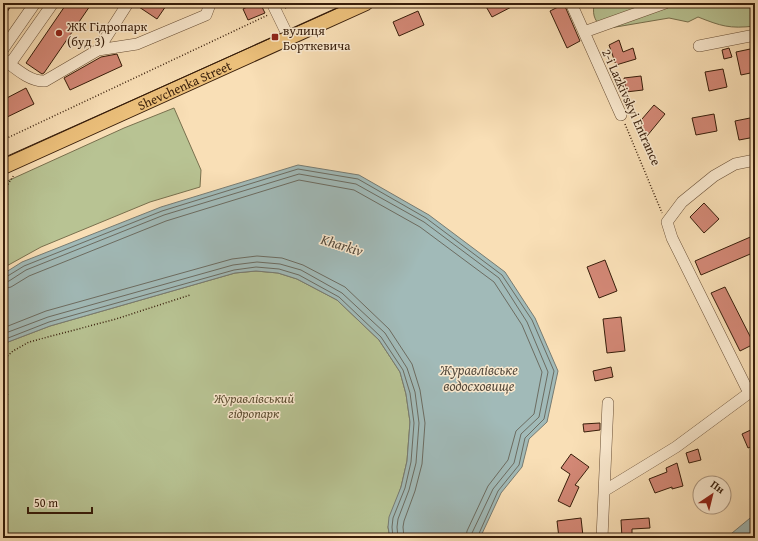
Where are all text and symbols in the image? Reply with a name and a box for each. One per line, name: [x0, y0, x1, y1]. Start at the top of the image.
place label: ЖК Гідропарк (буд 3): [66, 17, 148, 51]
place label: вулиця Борткевича: [283, 21, 351, 55]
marker: ЖК Гідропарк (буд 3): [54, 28, 64, 38]
marker: вулиця Борткевича: [270, 32, 280, 42]
street label: 2-i Lazkivskyi Entrance: [597, 46, 666, 169]
street label: Shevchenka Street: [135, 56, 235, 115]
water label: Kharkiv: [318, 229, 366, 261]
water label: Журавлівське водосховище: [439, 360, 518, 396]
park label: Журавлівський гідропарк: [213, 389, 294, 423]
north arrow: [692, 475, 732, 515]
text: Пн: [707, 476, 728, 498]
scale bar: [28, 489, 92, 515]
text: 50 m: [34, 494, 58, 511]

